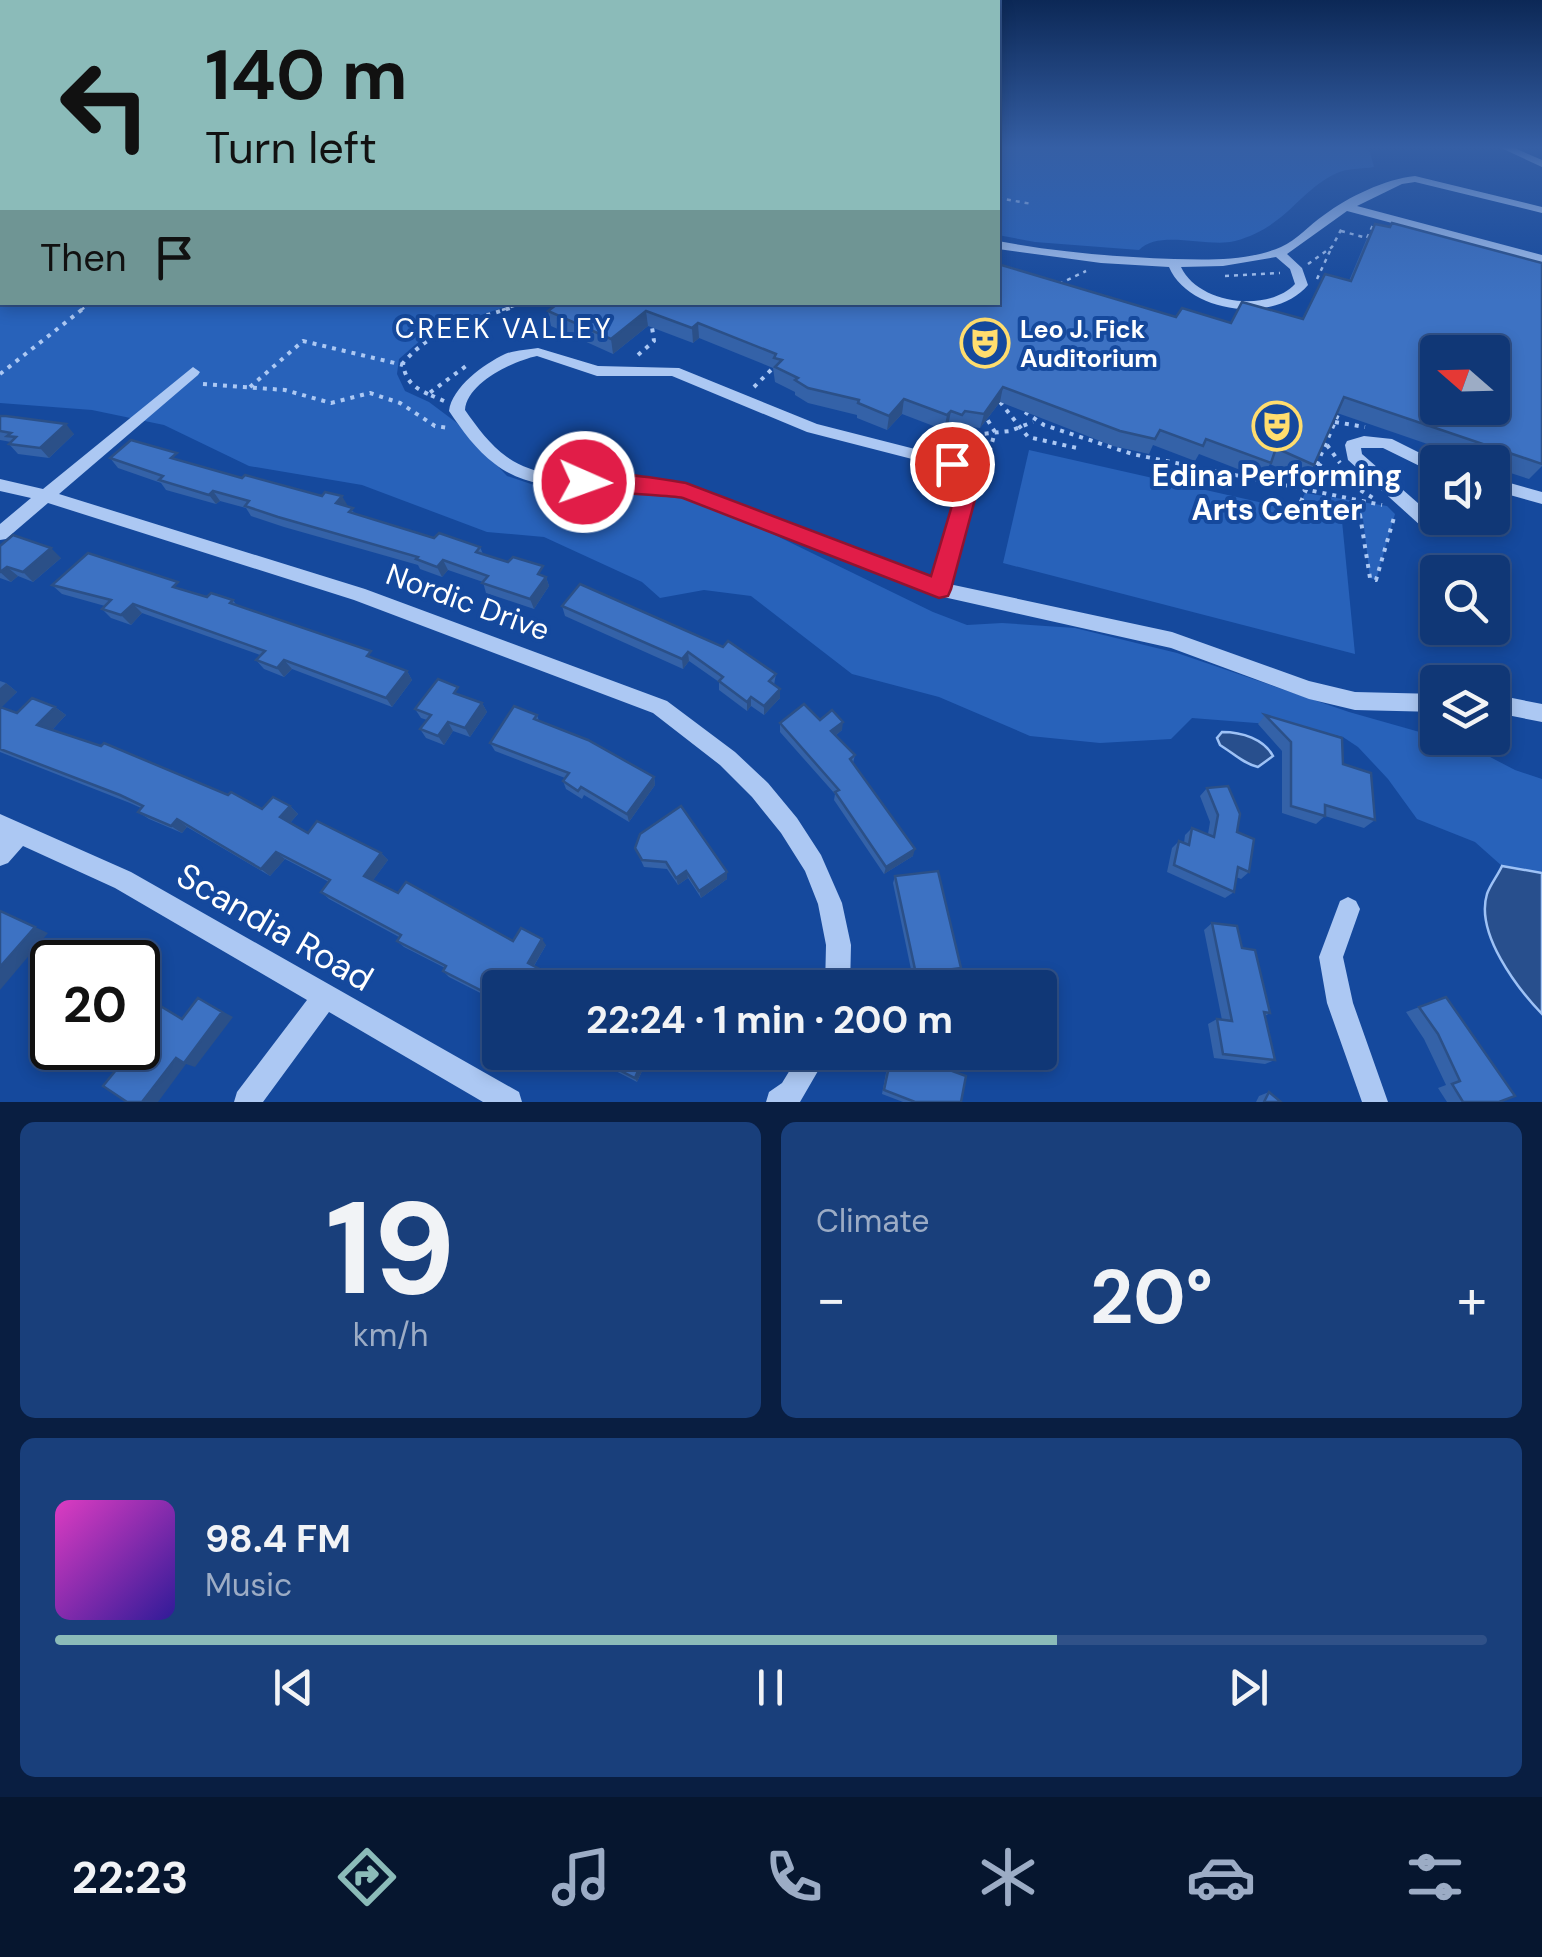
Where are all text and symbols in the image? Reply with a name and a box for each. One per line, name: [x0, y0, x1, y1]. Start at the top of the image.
text: 140 m: [205, 30, 408, 121]
icon: left: [40, 40, 170, 170]
text: Turn left: [205, 118, 377, 177]
icon: arrive: [147, 230, 202, 285]
text: Then: [40, 233, 127, 283]
district label: CREEK VALLEY: [395, 310, 613, 347]
place label: Leo J. Fick Auditorium: [1020, 313, 1158, 375]
theatre icon: Leo J. Fick Auditorium: [959, 317, 1011, 369]
north arrow: [1420, 335, 1510, 425]
map controls: [1420, 335, 1510, 755]
theatre icon: Edina Performing Arts Center: [1251, 400, 1303, 452]
pin: [910, 422, 995, 507]
position arrow: [532, 430, 636, 534]
icon: arrive: [925, 437, 980, 492]
button: sound: [1420, 445, 1510, 535]
place label: Edina Performing Arts Center: [1152, 456, 1402, 529]
street label: Nordic Drive: [381, 554, 555, 650]
button: search: [1420, 555, 1510, 645]
button: layers: [1420, 665, 1510, 755]
street label: Scandia Road: [168, 852, 382, 1002]
speed limit sign: 20: [30, 940, 160, 1070]
text: 22:24 · 1 min · 200 m: [586, 995, 953, 1045]
text: 19: [326, 1164, 455, 1333]
text: Climate: [816, 1200, 930, 1242]
text: 20°: [1090, 1249, 1213, 1346]
text: −: [816, 1263, 846, 1335]
text: +: [1457, 1263, 1487, 1335]
text: km/h: [353, 1314, 428, 1356]
text: 98.4 FM: [205, 1514, 351, 1564]
text: Music: [205, 1564, 292, 1606]
icon: previous: [266, 1660, 321, 1715]
icon: pause: [743, 1660, 798, 1715]
icon: next: [1221, 1660, 1276, 1715]
icon: directions: [332, 1842, 402, 1912]
icon: music: [546, 1842, 616, 1912]
icon: phone: [759, 1842, 829, 1912]
icon: climate: [973, 1842, 1043, 1912]
icon: car: [1186, 1842, 1256, 1912]
icon: filters: [1400, 1842, 1470, 1912]
text: 22:23: [72, 1848, 188, 1907]

